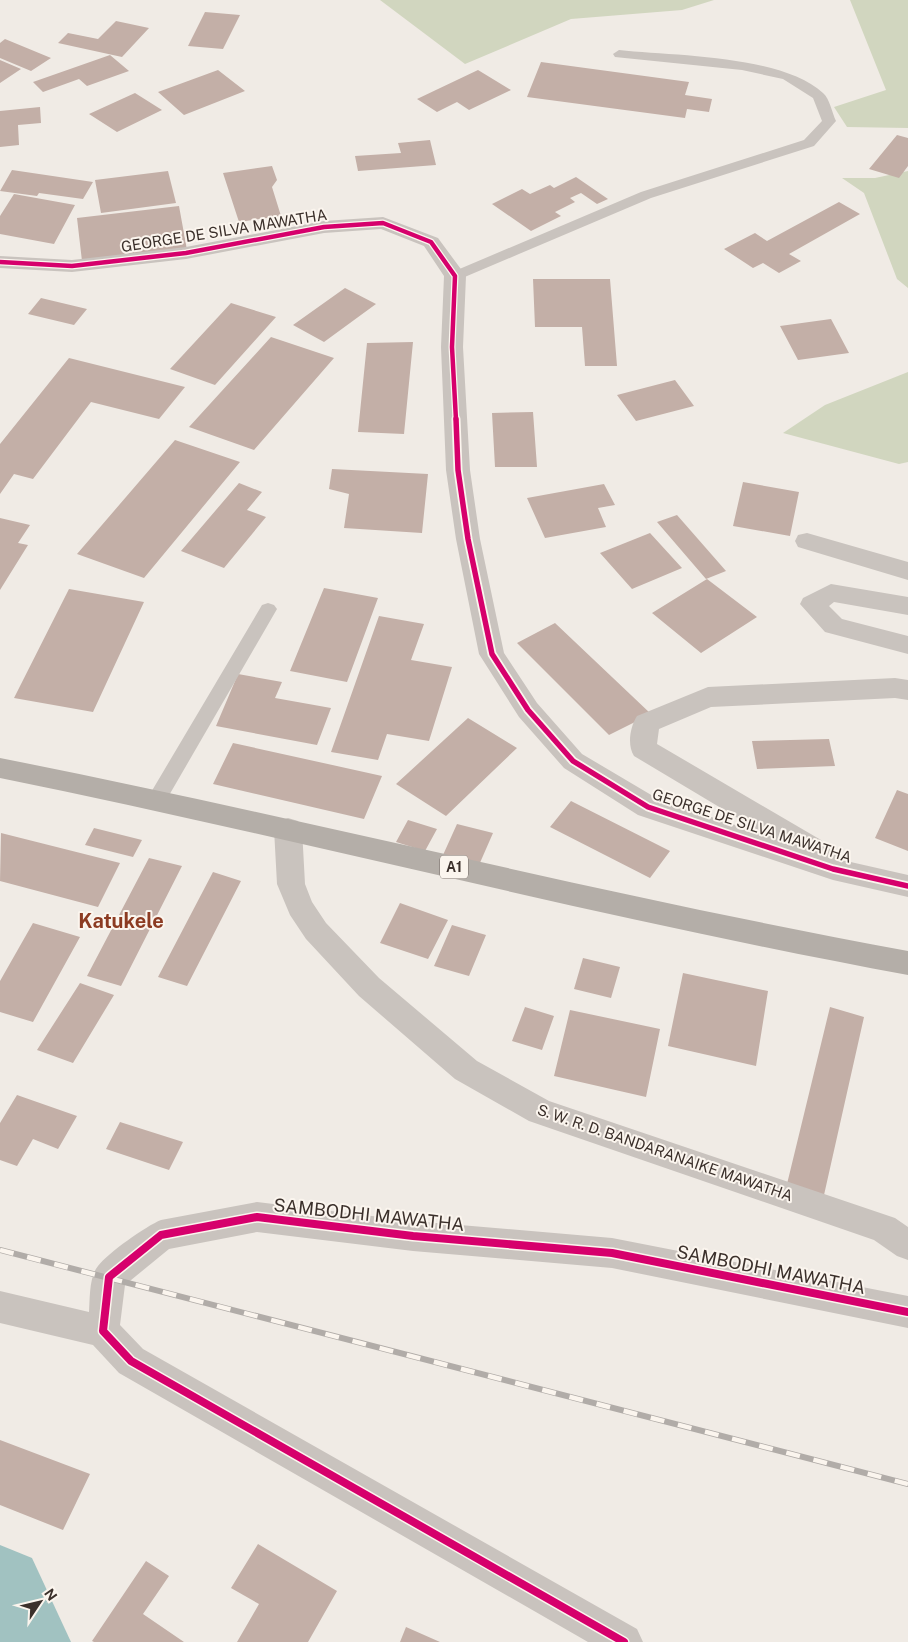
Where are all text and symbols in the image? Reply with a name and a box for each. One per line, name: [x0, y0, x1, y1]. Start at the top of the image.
street label: GEORGE DE SILVA MAWATHA: [120, 206, 328, 255]
street label: GEORGE DE SILVA MAWATHA: [650, 785, 854, 866]
road number: A1: [440, 856, 468, 879]
district label: Katukele: [78, 909, 164, 933]
street label: S. W. R. D. BANDARANAIKE MAWATHA: [535, 1101, 795, 1204]
street label: SAMBODHI MAWATHA: [273, 1194, 466, 1235]
street label: SAMBODHI MAWATHA: [675, 1241, 867, 1298]
north arrow: [15, 1577, 65, 1627]
text: N: [41, 1585, 60, 1604]

